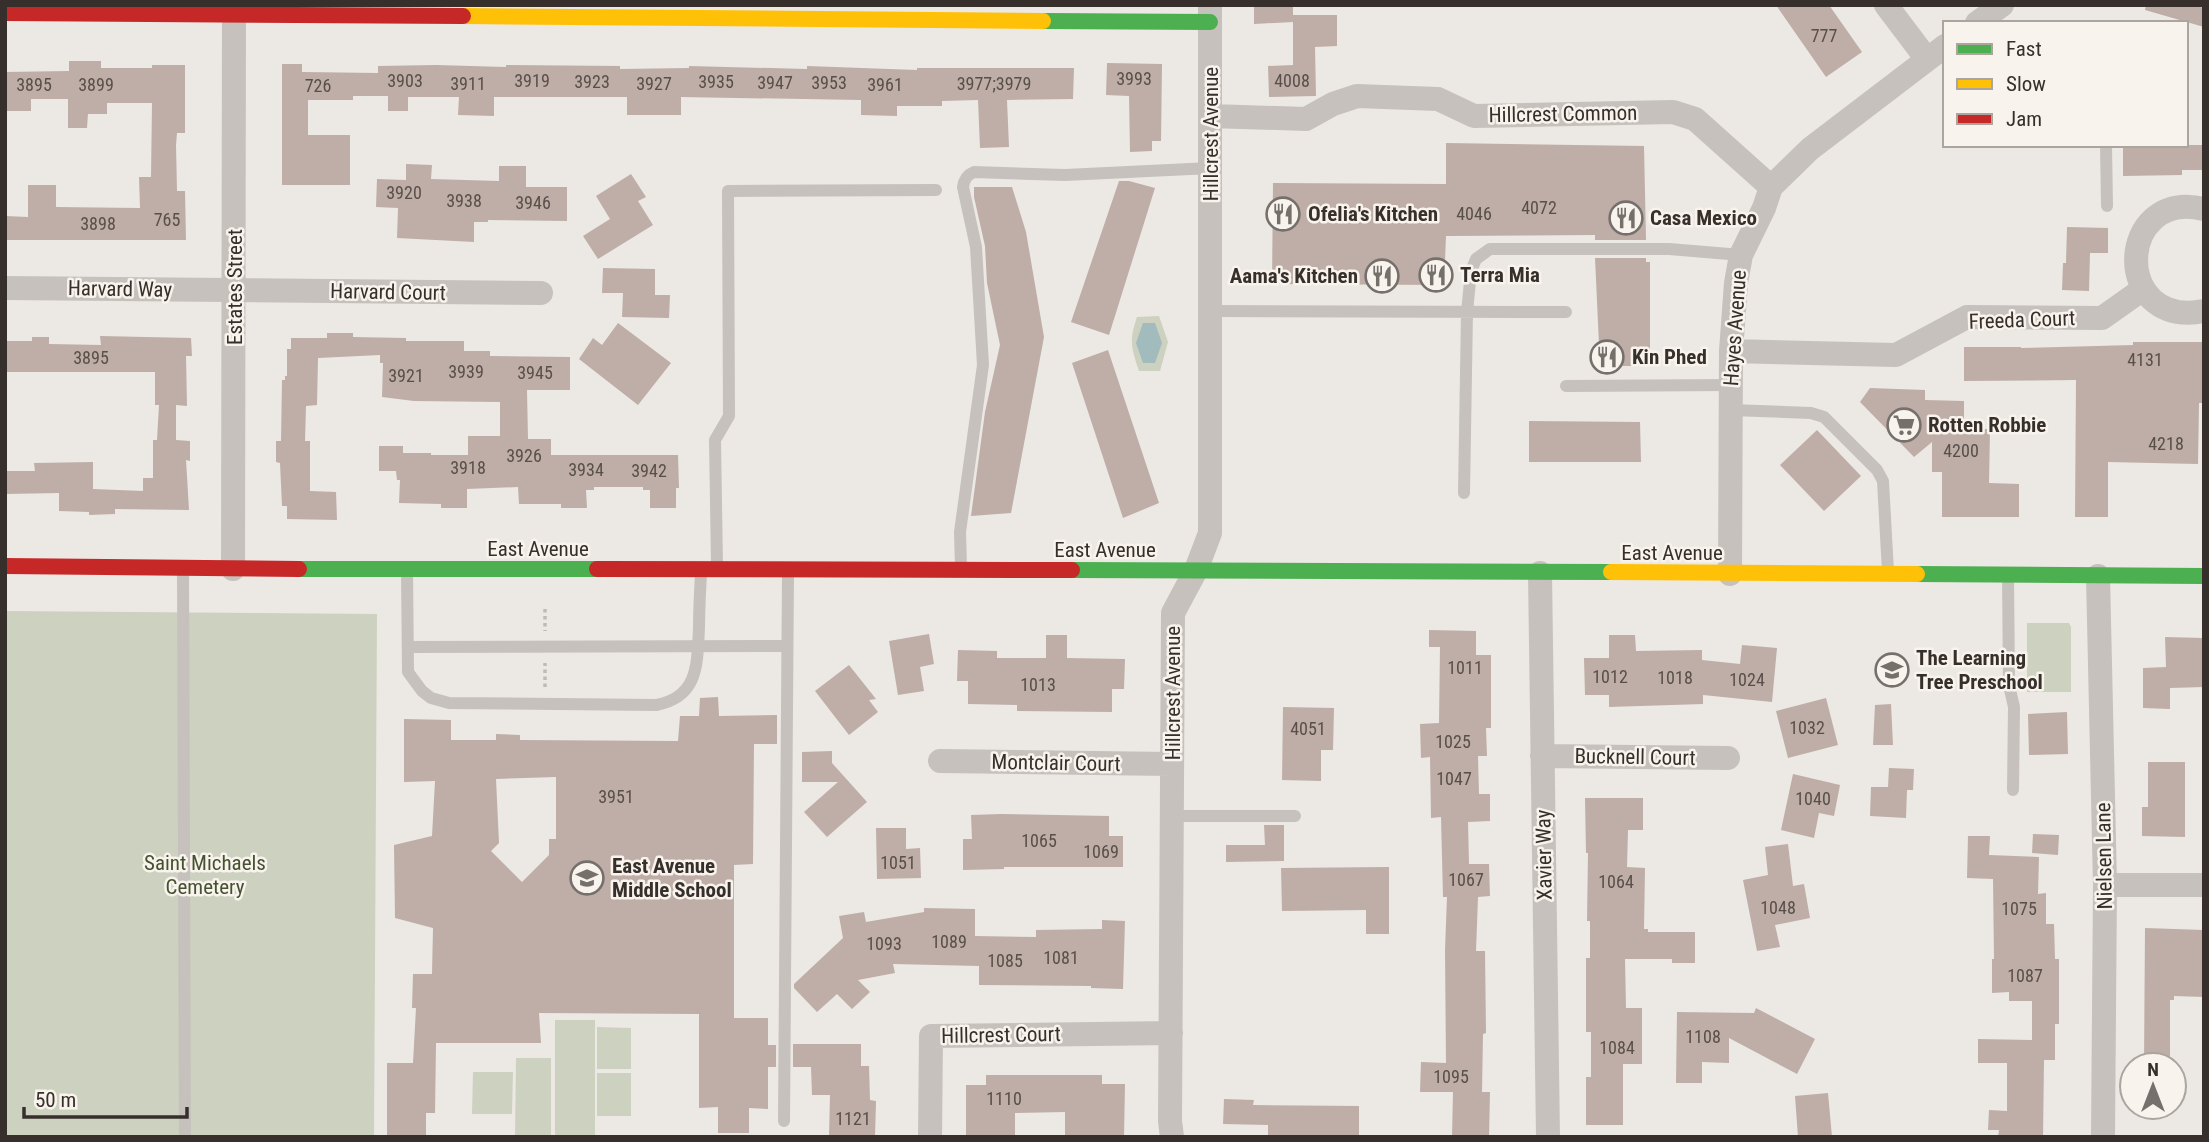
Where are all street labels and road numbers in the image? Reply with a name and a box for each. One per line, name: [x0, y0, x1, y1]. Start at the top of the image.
street label: Hillcrest Avenue: [1199, 67, 1223, 201]
street label: Hillcrest Common: [1488, 101, 1638, 127]
street label: Estates Street: [223, 229, 247, 345]
street label: Hayes Avenue: [1719, 269, 1751, 387]
street label: Harvard Way: [68, 276, 173, 302]
street label: Harvard Court: [330, 279, 446, 305]
street label: Freeda Court: [1968, 306, 2076, 334]
street label: East Avenue: [487, 537, 589, 561]
street label: East Avenue: [1054, 538, 1156, 562]
street label: East Avenue: [1621, 541, 1723, 565]
street label: Hillcrest Avenue: [1161, 626, 1185, 760]
street label: Bucknell Court: [1574, 744, 1696, 770]
street label: Montclair Court: [991, 750, 1121, 776]
street label: Nielsen Lane: [2091, 802, 2117, 910]
street label: Xavier Way: [1531, 809, 1557, 901]
street label: Hillcrest Court: [941, 1022, 1061, 1048]

